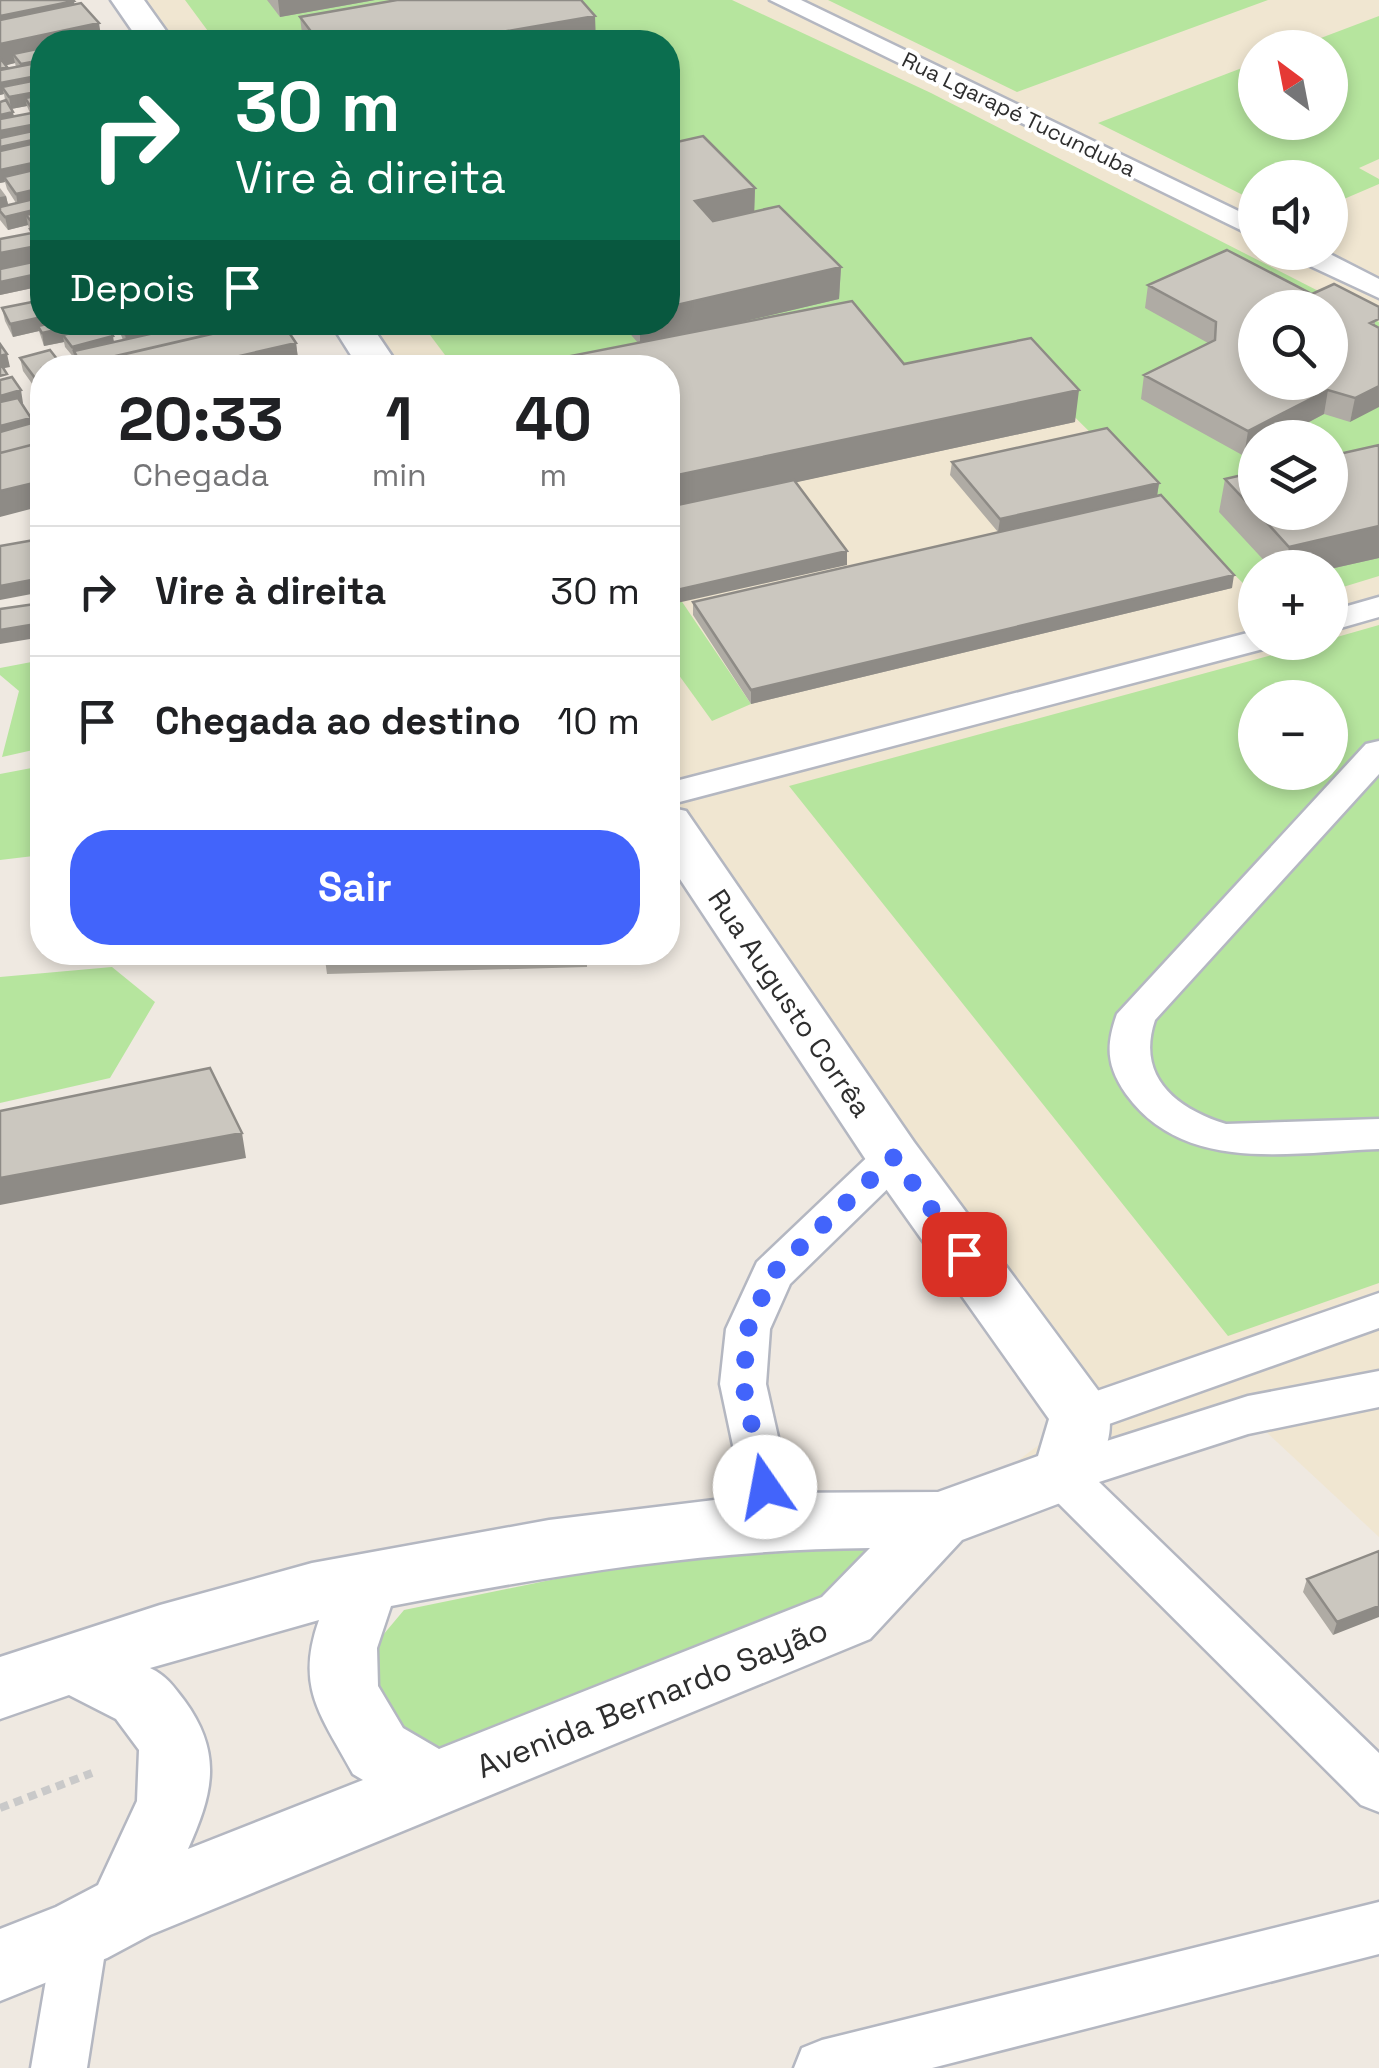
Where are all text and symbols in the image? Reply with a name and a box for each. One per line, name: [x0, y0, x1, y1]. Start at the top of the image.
north arrow: [1238, 30, 1348, 140]
map controls: [1238, 30, 1348, 790]
street label: Rua Lgarapé Tucunduba: [898, 45, 1141, 183]
text: 30 m: [235, 62, 400, 151]
icon: right: [70, 70, 200, 200]
text: Vire à direita: [235, 149, 506, 206]
button: sound: [1238, 160, 1348, 270]
icon: arrive: [215, 260, 270, 315]
text: Depois: [70, 264, 195, 312]
button: search: [1238, 290, 1348, 400]
text: 20:33: [118, 381, 284, 458]
text: 1: [386, 381, 413, 458]
text: 40: [515, 381, 592, 458]
button: layers: [1238, 420, 1348, 530]
text: Chegada: [133, 455, 269, 495]
text: min: [372, 455, 427, 495]
text: m: [540, 455, 567, 495]
button: +: [1238, 550, 1348, 660]
icon: right: [70, 564, 125, 619]
text: Vire à direita: [155, 567, 386, 615]
text: 30 m: [550, 567, 640, 615]
button: −: [1238, 680, 1348, 790]
icon: arrive: [70, 694, 125, 749]
text: Chegada ao destino: [155, 697, 521, 745]
text: 10 m: [557, 697, 640, 745]
button: Sair: [70, 830, 640, 945]
street label: Rua Augusto Corrêa: [700, 882, 880, 1124]
pin: [922, 1212, 1007, 1297]
icon: arrive: [937, 1227, 992, 1282]
position arrow: [713, 1435, 817, 1539]
street label: Avenida Bernardo Sayão: [471, 1609, 833, 1787]

